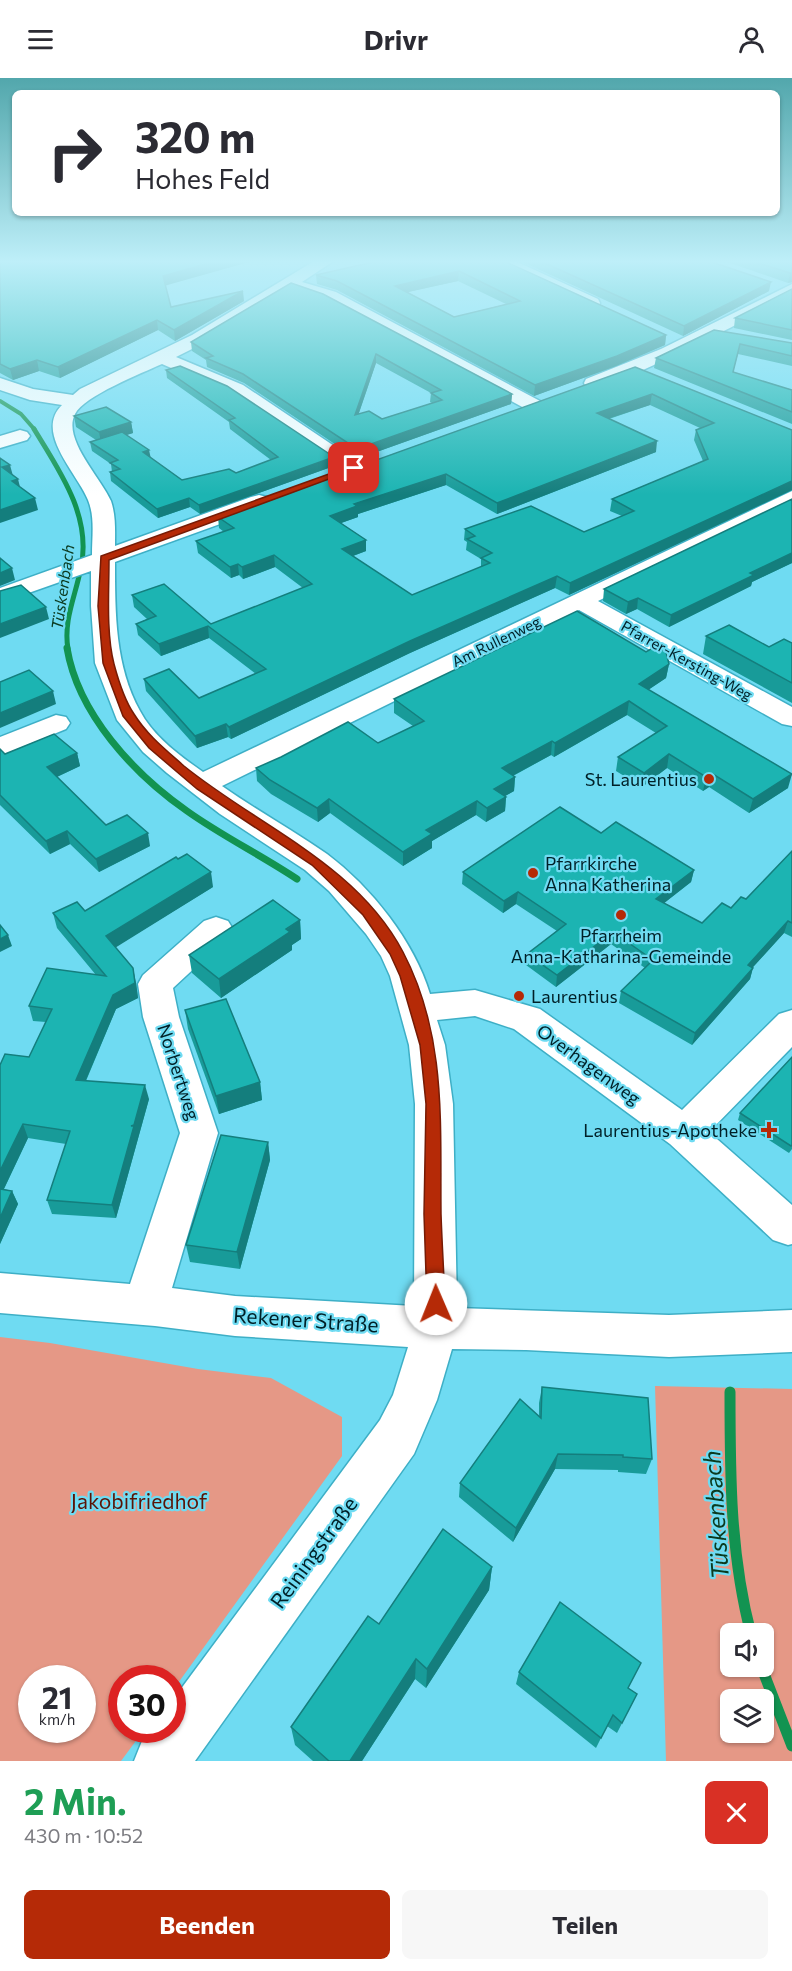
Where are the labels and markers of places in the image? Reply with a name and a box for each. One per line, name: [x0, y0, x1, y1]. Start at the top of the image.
pin: [328, 442, 379, 493]
place label: St. Laurentius: [585, 768, 697, 790]
marker: St. Laurentius: [702, 772, 716, 786]
place label: Pfarrkirche Anna Katherina: [545, 852, 671, 895]
marker: Pfarrkirche Anna Katherina: [526, 866, 540, 880]
marker: Pfarrheim Anna-Katharina-Gemeinde: [614, 908, 628, 922]
place label: Pfarrheim Anna-Katharina-Gemeinde: [511, 924, 731, 967]
place label: Laurentius: [531, 985, 618, 1007]
marker: Laurentius: [512, 989, 526, 1003]
place label: Laurentius-Apotheke: [583, 1119, 757, 1141]
marker: Laurentius-Apotheke: [762, 1123, 776, 1137]

